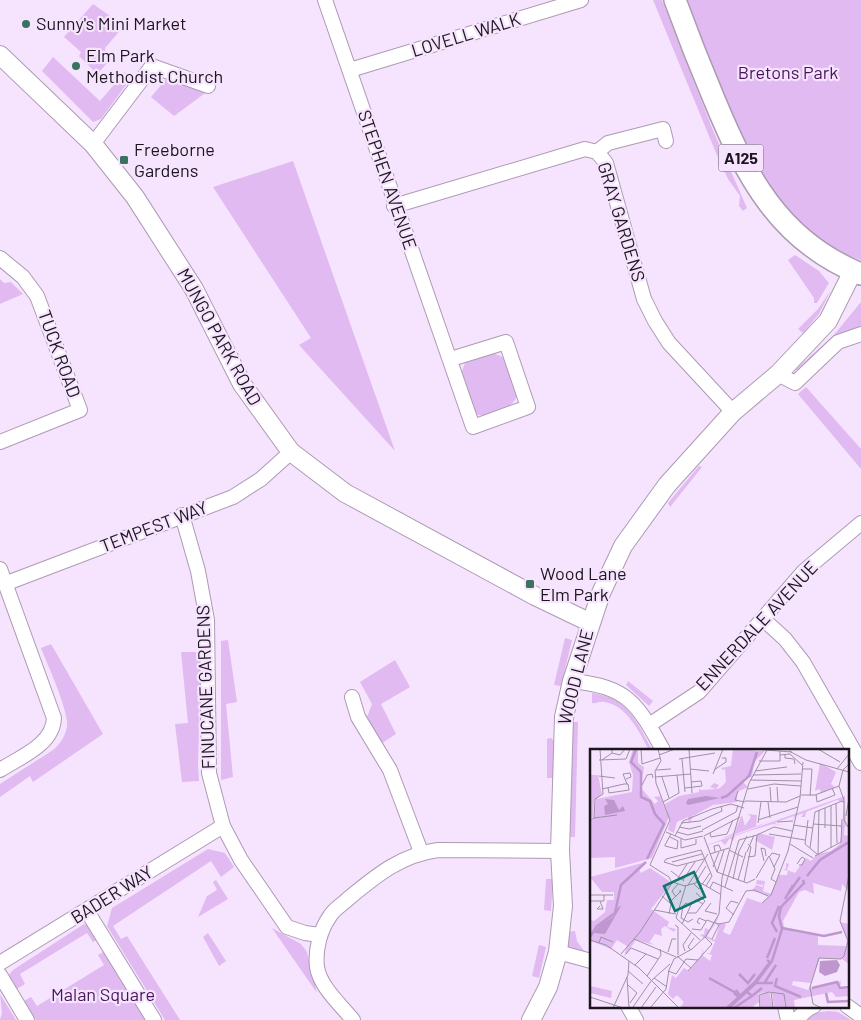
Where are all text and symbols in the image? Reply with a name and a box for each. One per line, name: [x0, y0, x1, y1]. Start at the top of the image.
street label: LOVELL WALK: [409, 7, 523, 61]
place label: Sunny's Mini Market: [36, 12, 187, 34]
marker: Sunny's Mini Market: [20, 18, 32, 30]
place label: Elm Park Methodist Church: [86, 44, 223, 87]
marker: Elm Park Methodist Church: [70, 60, 82, 72]
park label: Bretons Park: [738, 61, 838, 83]
street label: STEPHEN AVENUE: [354, 107, 422, 252]
place label: Freeborne Gardens: [134, 138, 215, 181]
road number: A125: [718, 144, 764, 172]
marker: Freeborne Gardens: [118, 154, 130, 166]
street label: GRAY GARDENS: [593, 159, 651, 284]
street label: MUNGO PARK ROAD: [173, 264, 267, 409]
street label: TUCK ROAD: [34, 307, 86, 400]
street label: TEMPEST WAY: [97, 495, 211, 557]
street label: ENNERDALE AVENUE: [691, 556, 822, 695]
place label: Wood Lane Elm Park: [540, 562, 627, 605]
marker: Wood Lane Elm Park: [524, 578, 536, 590]
street label: FINUCANE GARDENS: [191, 605, 219, 770]
street label: WOOD LANE: [553, 627, 597, 727]
inset map: [590, 749, 848, 1008]
street label: BADER WAY: [66, 860, 156, 928]
park label: Malan Square: [51, 983, 155, 1005]

